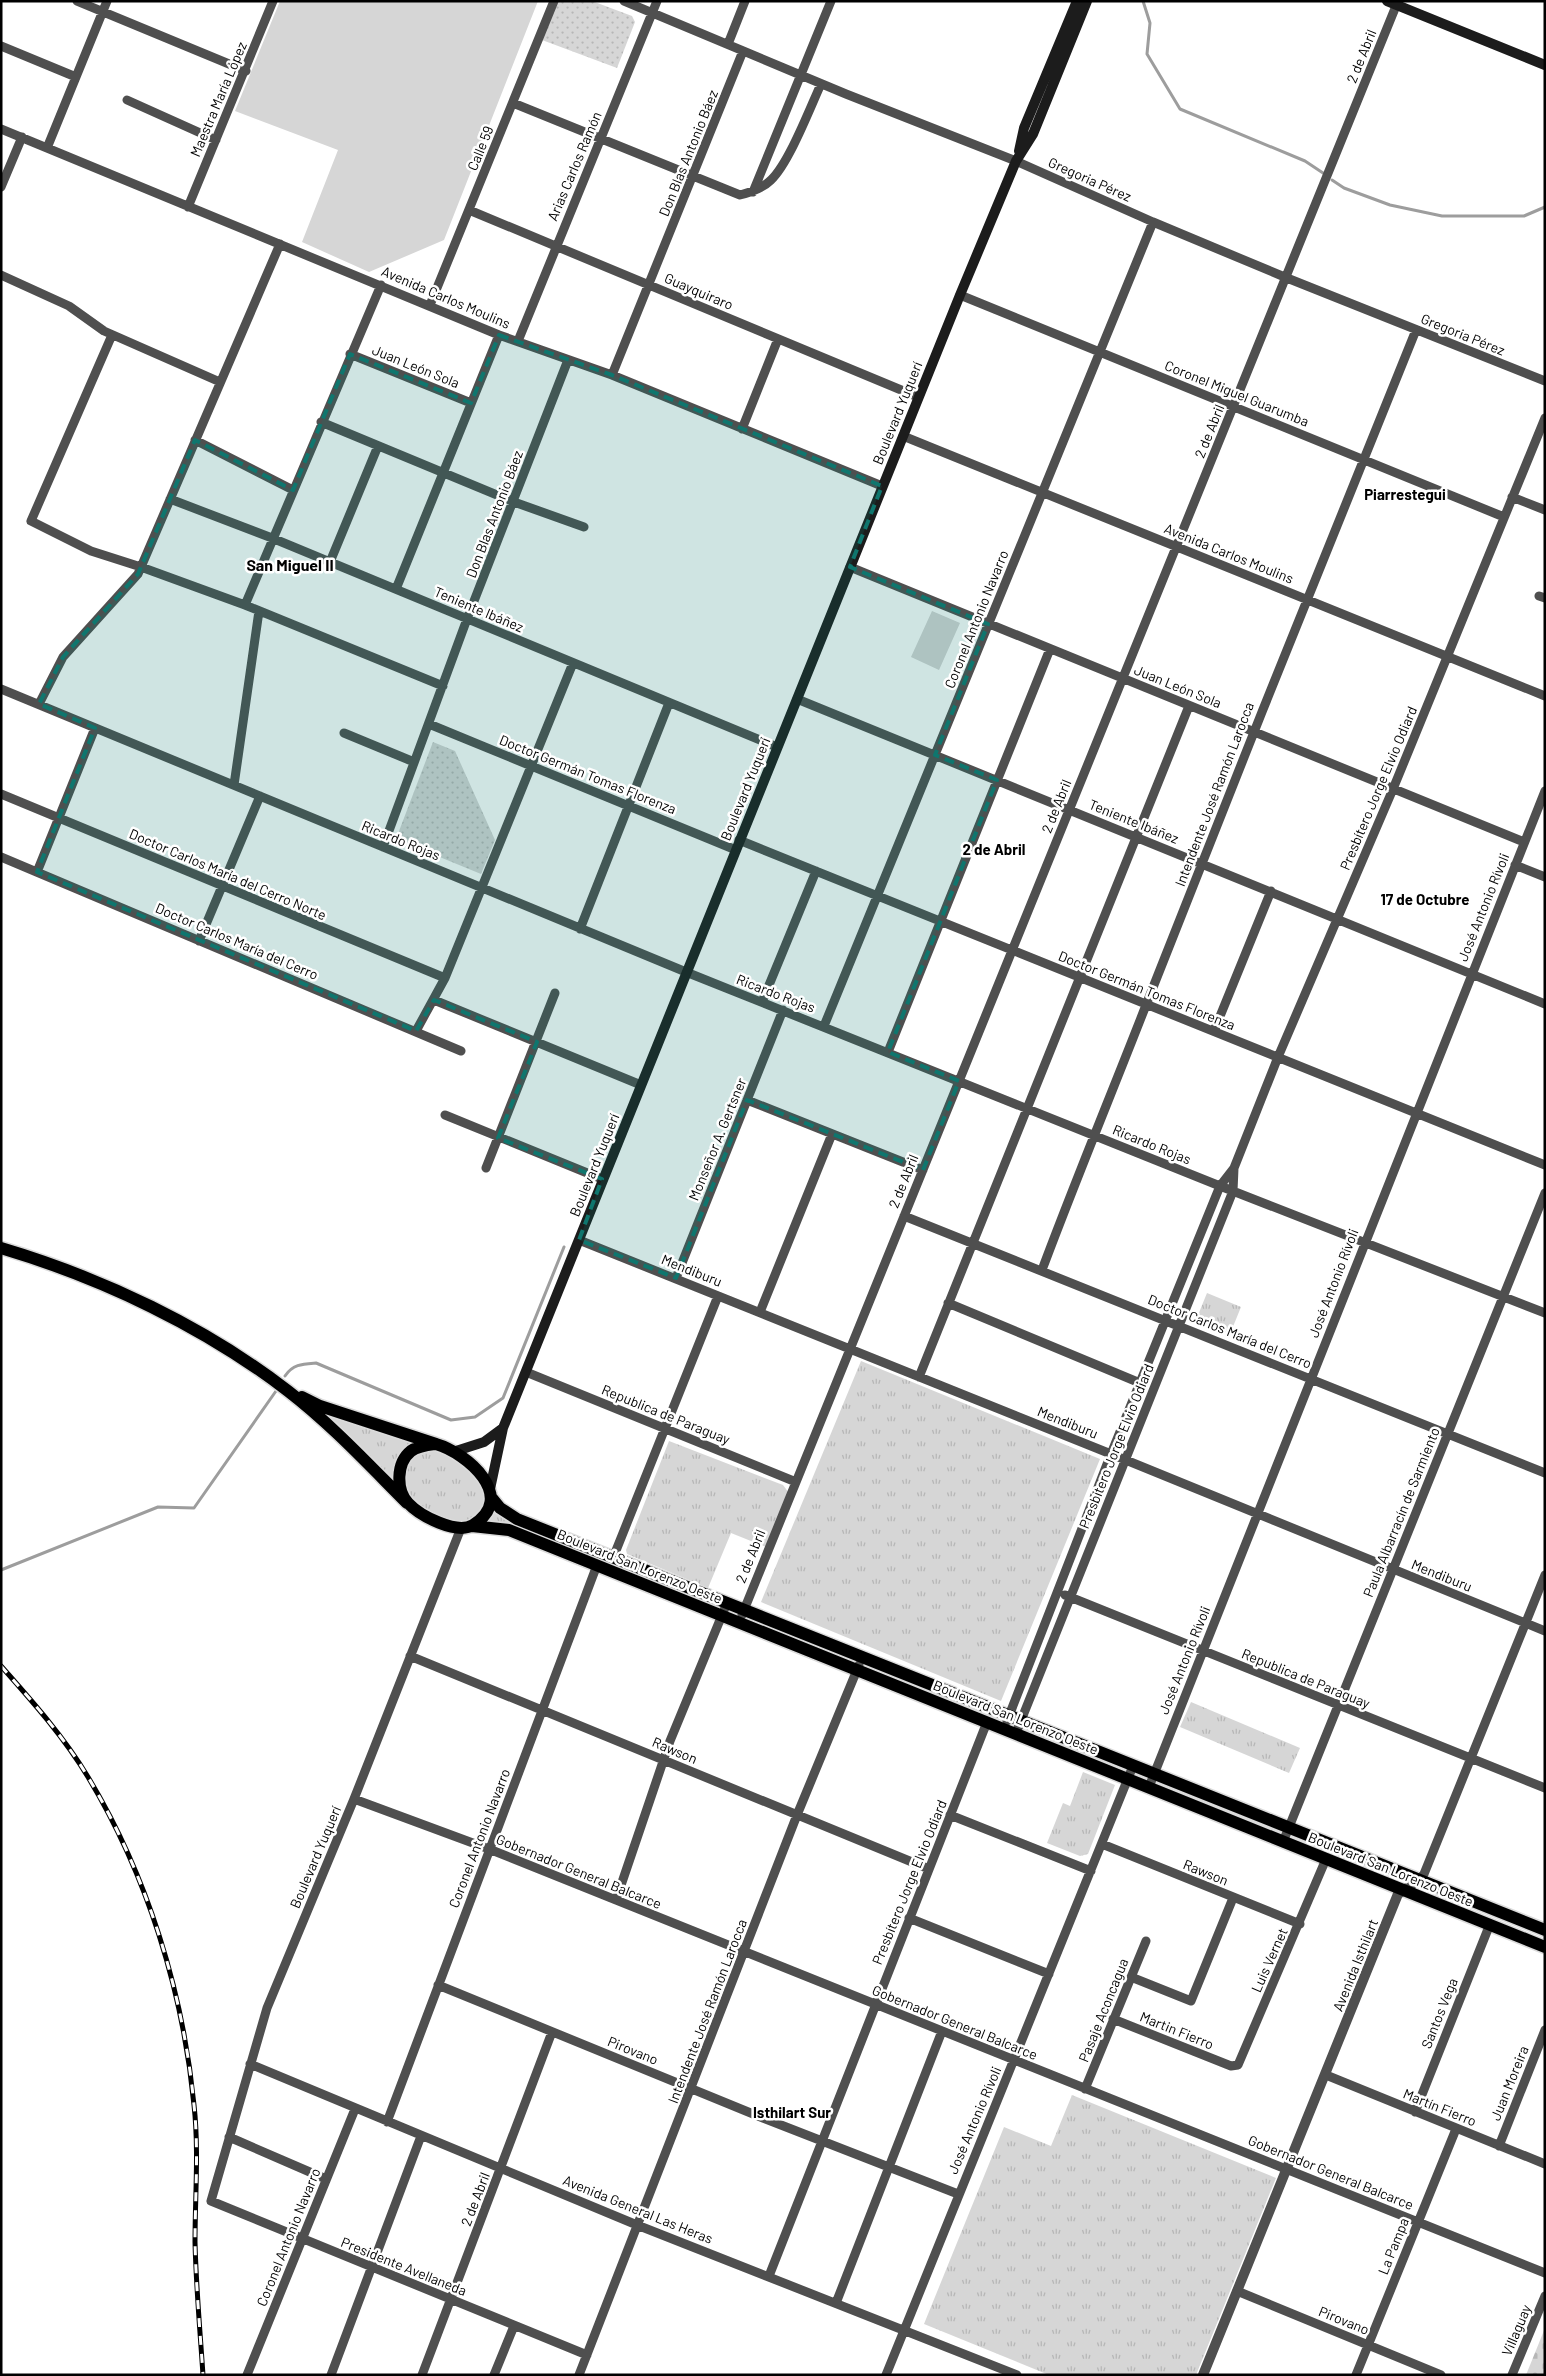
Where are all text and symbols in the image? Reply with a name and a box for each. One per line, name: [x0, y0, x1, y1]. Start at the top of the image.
street label: 2 de Abril: [1343, 27, 1379, 85]
street label: Maestra María López: [186, 39, 250, 159]
street label: Don Blas Antonio Báez: [655, 87, 721, 219]
street label: Arias Carlos Ramón: [543, 109, 605, 223]
street label: Calle 59: [463, 123, 497, 173]
street label: Gregoria Pérez: [1046, 153, 1134, 205]
street label: Avenida Carlos Moulins: [379, 262, 513, 332]
street label: Guayquiraro: [662, 269, 736, 313]
street label: Gregoria Pérez: [1419, 309, 1507, 359]
street label: Juan León Sola: [370, 341, 462, 391]
street label: Coronel Miguel Guarumba: [1162, 356, 1312, 430]
street label: Boulevard Yuquerí: [869, 359, 925, 467]
street label: 2 de Abril: [1191, 402, 1227, 460]
street label: Don Blas Antonio Báez: [462, 448, 526, 580]
district label: Piarrestegui: [1364, 485, 1446, 503]
street label: Avenida Carlos Moulins: [1162, 519, 1296, 587]
street label: Coronel Antonio Navarro: [940, 547, 1012, 691]
district label: San Miguel II: [246, 555, 334, 574]
street label: Teniente Ibáñez: [432, 583, 526, 635]
street label: Juan León Sola: [1132, 661, 1224, 711]
street label: Intendente José Ramón Larocca: [1171, 699, 1257, 889]
street label: Presbítero Jorge Elvio Odiard: [1336, 704, 1420, 872]
street label: Doctor Germán Tomas Florenza: [497, 731, 679, 817]
street label: Boulevard Yuquerí: [717, 735, 773, 843]
street label: 2 de Abril: [1038, 777, 1074, 835]
street label: Teniente Ibáñez: [1087, 795, 1181, 847]
street label: Ricardo Rojas: [359, 817, 443, 864]
street label: Doctor Carlos María del Cerro Norte: [127, 825, 329, 923]
district label: 2 de Abril: [963, 840, 1025, 858]
street label: José Antonio Rívoli: [1454, 850, 1512, 964]
district label: 17 de Octubre: [1381, 890, 1469, 908]
street label: Doctor Carlos María del Cerro: [153, 899, 321, 983]
street label: Doctor Germán Tomas Florenza: [1056, 947, 1238, 1033]
street label: Ricardo Rojas: [734, 970, 818, 1016]
street label: Monseñor A. Gertsner: [685, 1075, 749, 1203]
street label: Boulevard Yuquerí: [566, 1111, 622, 1219]
street label: Ricardo Rojas: [1110, 1121, 1194, 1168]
street label: 2 de Abril: [885, 1152, 921, 1210]
street label: José Antonio Rívoli: [1304, 1226, 1362, 1340]
street label: Mendiburu: [659, 1250, 725, 1290]
street label: Doctor Carlos María del Cerro: [1146, 1290, 1314, 1372]
street label: Presbítero Jorge Elvio Odiard: [1075, 1361, 1157, 1531]
street label: Republica de Paraguay: [599, 1380, 733, 1448]
street label: Mendiburu: [1035, 1402, 1101, 1442]
street label: Paula Albarracín de Sarmiento: [1359, 1425, 1443, 1599]
street label: Boulevard San Lorenzo Oeste: [555, 1525, 725, 1607]
street label: 2 de Abril: [732, 1527, 768, 1585]
street label: Mendiburu: [1409, 1555, 1475, 1595]
street label: José Antonio Rívoli: [1155, 1603, 1213, 1717]
street label: Republica de Paraguay: [1239, 1644, 1373, 1712]
street label: Boulevard San Lorenzo Oeste: [931, 1676, 1101, 1758]
street label: Rawson: [650, 1733, 700, 1767]
street label: Coronel Antonio Navarro: [445, 1766, 513, 1910]
street label: Presbítero Jorge Elvio Odiard: [868, 1797, 950, 1967]
street label: Boulevard Yuquerí: [286, 1803, 344, 1911]
street label: Boulevard San Lorenzo Oeste: [1306, 1828, 1476, 1910]
street label: Gobernador General Balcarce: [494, 1830, 664, 1912]
street label: Rawson: [1181, 1855, 1231, 1889]
street label: Intendente José Ramón Larocca: [664, 1916, 750, 2106]
street label: Avenida Isthilart: [1329, 1916, 1381, 2014]
street label: Luis Vernet: [1247, 1925, 1291, 1995]
street label: Pasaje Aconcagua: [1074, 1956, 1132, 2064]
street label: Santos Vega: [1417, 1975, 1461, 2051]
street label: Gobernador General Balcarce: [870, 1981, 1040, 2063]
street label: Martin Fierro: [1138, 2007, 1216, 2053]
street label: Pirovano: [605, 2032, 661, 2068]
street label: Juan Moreira: [1486, 2043, 1532, 2123]
street label: José Antonio Rívoli: [944, 2064, 1004, 2176]
street label: Martín Fierro: [1401, 2085, 1479, 2129]
district label: Isthilart Sur: [753, 2103, 831, 2121]
street label: Gobernador General Balcarce: [1246, 2131, 1416, 2213]
street label: Coronel Antonio Navarro: [252, 2165, 324, 2309]
street label: 2 de Abril: [457, 2170, 493, 2228]
street label: Avenida General Las Heras: [561, 2171, 716, 2247]
street label: La Pampa: [1374, 2215, 1412, 2277]
street label: Presidente Avellaneda: [339, 2233, 469, 2299]
street label: Villaguay: [1498, 2301, 1535, 2358]
street label: Pirovano: [1316, 2302, 1372, 2338]

